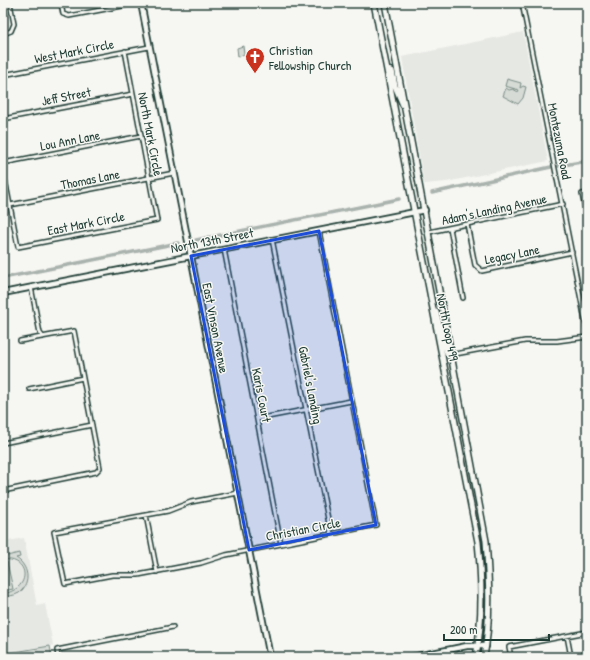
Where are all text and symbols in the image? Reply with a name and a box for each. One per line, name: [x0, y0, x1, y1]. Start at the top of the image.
street label: West Mark Circle: [33, 34, 115, 68]
place label: Christian Fellowship Church: [268, 41, 352, 74]
church icon: Christian Fellowship Church: [244, 46, 266, 74]
street label: Jeff Street: [40, 82, 93, 110]
street label: North Mark Circle: [134, 91, 168, 177]
street label: Montezuma Road: [544, 101, 576, 181]
street label: Lou Ann Lane: [39, 125, 101, 155]
street label: Thomas Lane: [59, 164, 121, 194]
street label: Adam's Landing Avenue: [440, 189, 548, 229]
street label: East Mark Circle: [46, 207, 126, 239]
street label: North 13th Street: [169, 223, 255, 257]
street label: Legacy Lane: [483, 240, 541, 268]
street label: East Vinson Avenue: [198, 281, 234, 375]
street label: North Loop 499: [433, 292, 463, 362]
street label: Gabriel's Landing: [295, 345, 327, 426]
street label: Karis Court: [248, 366, 276, 424]
street label: Christian Circle: [264, 513, 342, 545]
scale bar: [444, 616, 549, 642]
text: 200 m: [450, 621, 477, 638]

